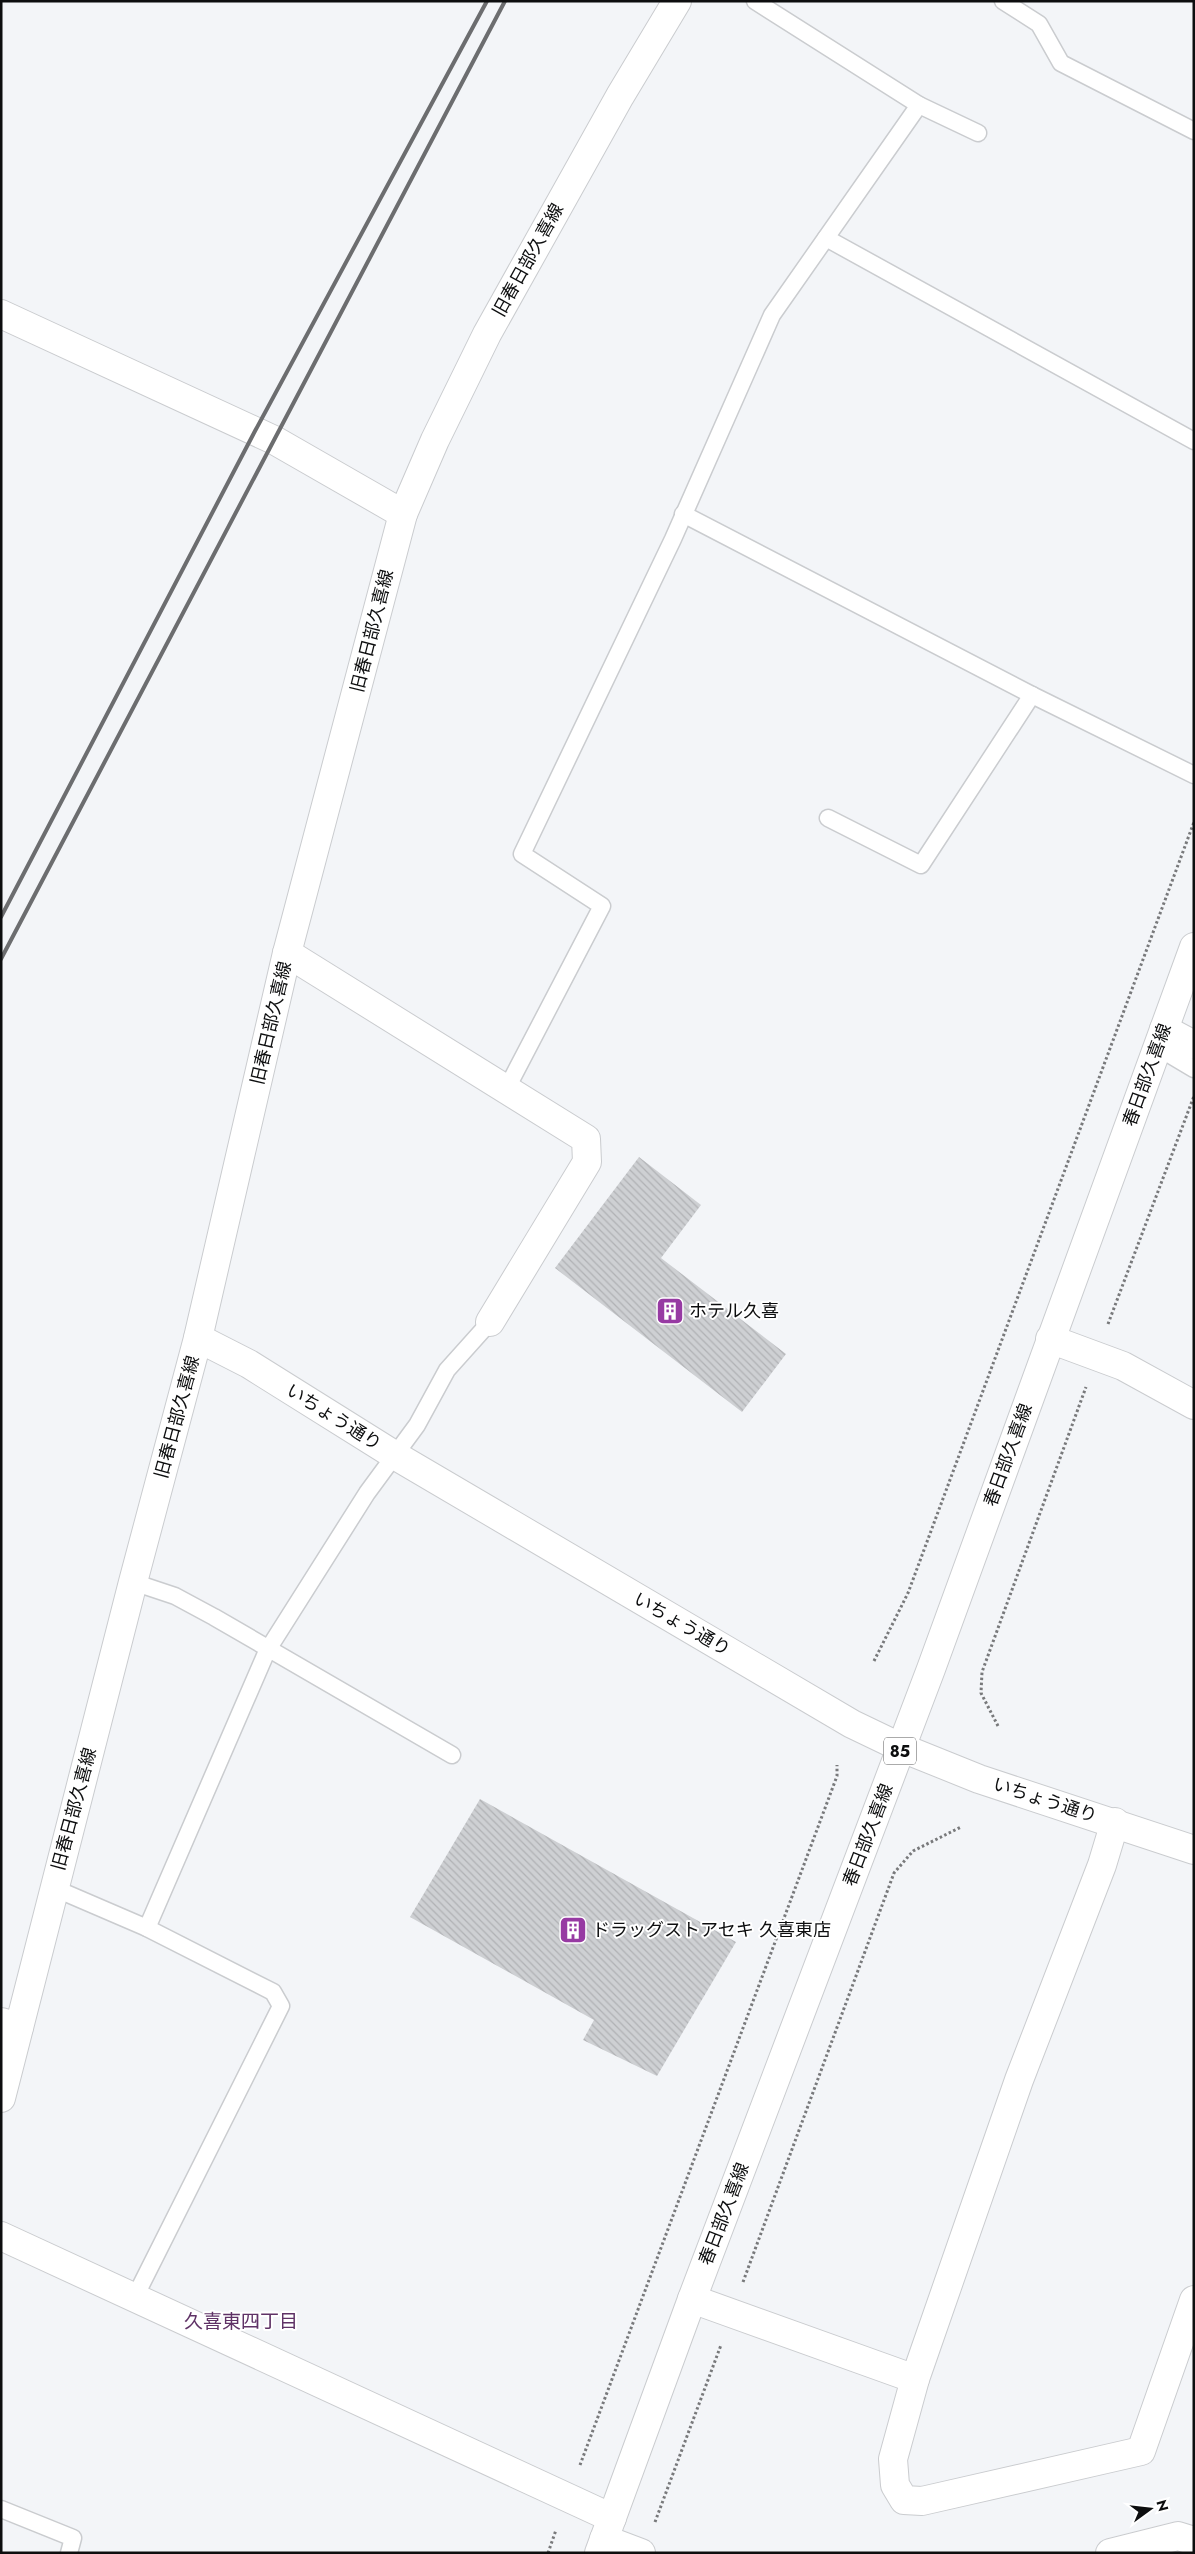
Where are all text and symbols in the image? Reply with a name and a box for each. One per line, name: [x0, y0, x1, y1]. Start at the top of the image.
street label: 旧春日部久喜線: [486, 199, 570, 321]
street label: 旧春日部久喜線: [344, 567, 400, 695]
street label: 旧春日部久喜線: [244, 959, 298, 1087]
street label: 春日部久喜線: [1116, 1020, 1178, 1130]
building icon: ホテル久喜: [655, 1296, 685, 1326]
place label: ホテル久喜: [689, 1298, 779, 1324]
street label: 旧春日部久喜線: [148, 1353, 206, 1481]
street label: いちょう通り: [281, 1377, 387, 1457]
street label: 春日部久喜線: [977, 1400, 1039, 1510]
street label: いちょう通り: [629, 1586, 735, 1662]
road number: 85: [884, 1738, 916, 1764]
street label: 旧春日部久喜線: [45, 1745, 103, 1873]
street label: いちょう通り: [990, 1771, 1100, 1829]
street label: 春日部久喜線: [837, 1780, 899, 1890]
building icon: ドラッグストアセキ 久喜東店: [558, 1915, 588, 1945]
place label: ドラッグストアセキ 久喜東店: [592, 1917, 831, 1943]
street label: 春日部久喜線: [693, 2159, 755, 2269]
district label: 久喜東四丁目: [184, 2308, 298, 2335]
north arrow: [1125, 2484, 1175, 2534]
text: N: [1151, 2498, 1174, 2514]

